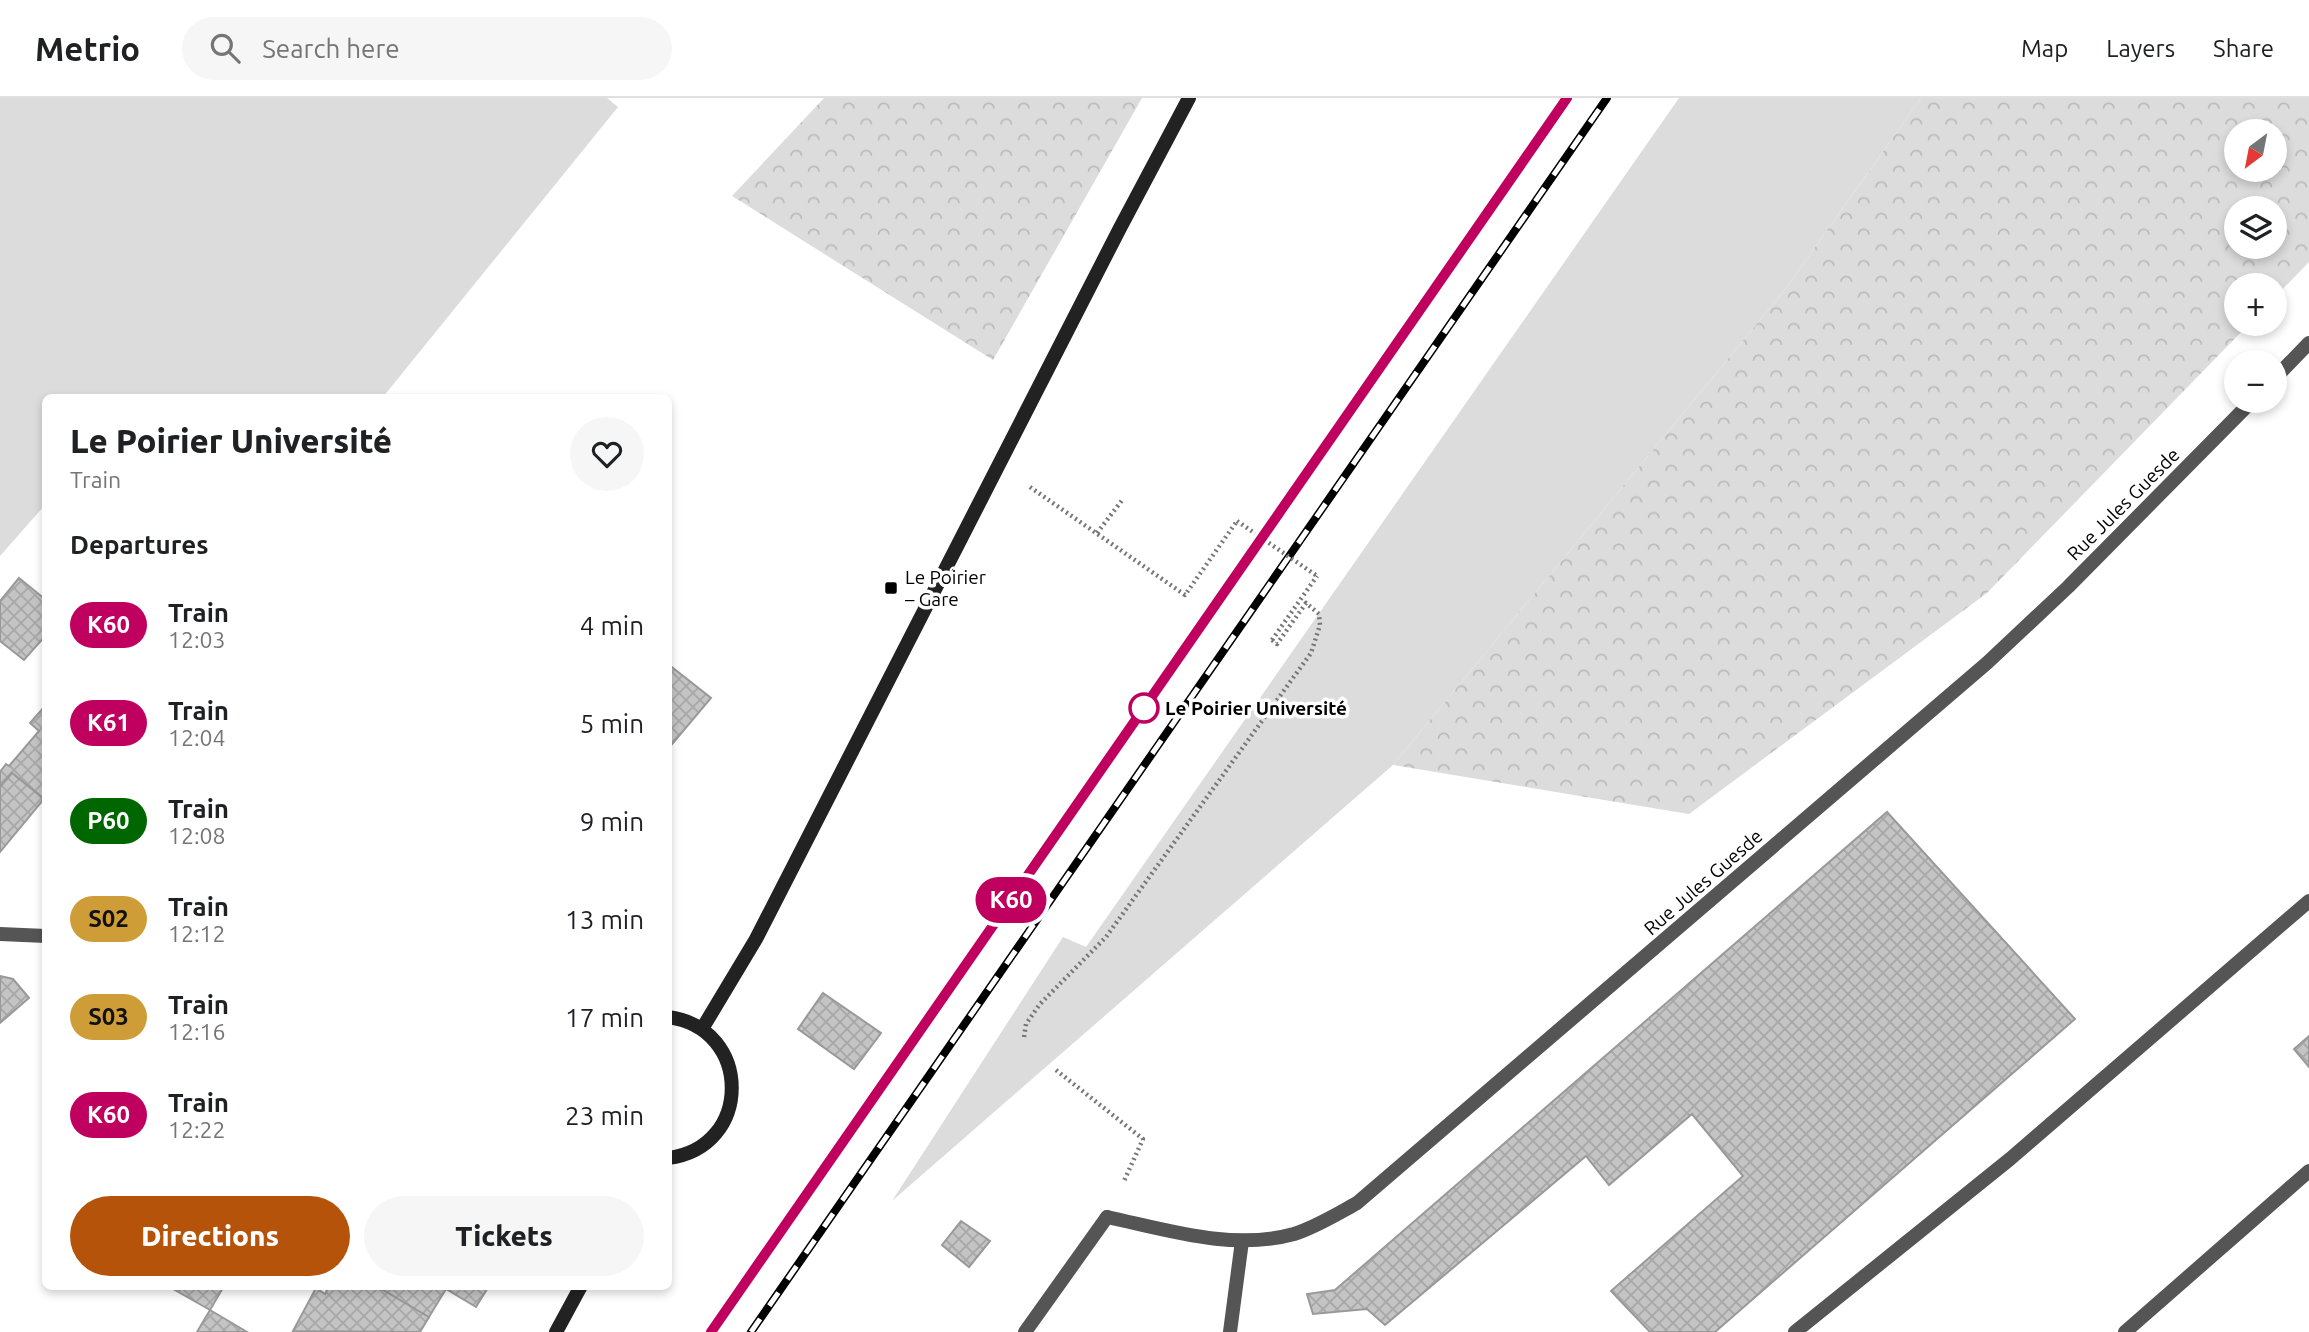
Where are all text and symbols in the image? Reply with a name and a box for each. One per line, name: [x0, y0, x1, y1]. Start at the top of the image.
search box: [182, 17, 672, 80]
icon: search: [206, 29, 244, 67]
text: Metrio: [35, 30, 140, 67]
text: Search here: [262, 34, 400, 63]
text: Map: [2021, 35, 2068, 62]
text: Layers: [2106, 35, 2175, 62]
text: Share: [2213, 35, 2274, 62]
north arrow: [2224, 119, 2287, 182]
map controls: [2224, 119, 2287, 413]
button: layers: [2224, 196, 2287, 259]
button: +: [2224, 273, 2287, 336]
button: −: [2224, 350, 2287, 413]
button: heart: [570, 417, 644, 491]
text: Le Poirier Université: [70, 422, 392, 459]
street label: Rue Jules Guesde: [2062, 443, 2184, 565]
text: Train: [70, 467, 121, 492]
text: Departures: [70, 530, 208, 559]
place label: Le Poirier – Gare: [904, 566, 986, 610]
marker: Le Poirier – Gare: [883, 580, 899, 596]
text: Train: [168, 598, 229, 627]
text: K60: [87, 611, 130, 638]
text: 4 min: [580, 611, 644, 640]
text: 12:03: [168, 627, 226, 652]
marker: Le Poirier Université: [1129, 693, 1159, 723]
text: Train: [168, 696, 229, 725]
place label: Le Poirier Université: [1165, 697, 1347, 719]
text: K61: [87, 709, 130, 736]
text: 5 min: [580, 709, 644, 738]
text: 12:04: [168, 725, 226, 750]
text: Train: [168, 794, 229, 823]
text: P60: [87, 807, 130, 834]
text: 9 min: [580, 807, 644, 836]
text: 12:08: [168, 823, 226, 848]
street label: Rue Jules Guesde: [1639, 825, 1767, 939]
line badge: K60: [971, 877, 1051, 923]
text: K60: [989, 886, 1033, 913]
text: Train: [168, 892, 229, 921]
text: S02: [88, 905, 129, 932]
text: 13 min: [565, 905, 644, 934]
text: 12:12: [168, 921, 226, 946]
text: Train: [168, 990, 229, 1019]
text: S03: [88, 1003, 129, 1030]
text: 17 min: [565, 1003, 644, 1032]
text: 12:16: [168, 1019, 226, 1044]
text: Train: [168, 1088, 229, 1117]
text: K60: [87, 1101, 130, 1128]
text: 23 min: [565, 1101, 644, 1130]
text: 12:22: [168, 1117, 226, 1142]
button: Directions: [70, 1196, 350, 1276]
button: Tickets: [364, 1196, 644, 1276]

